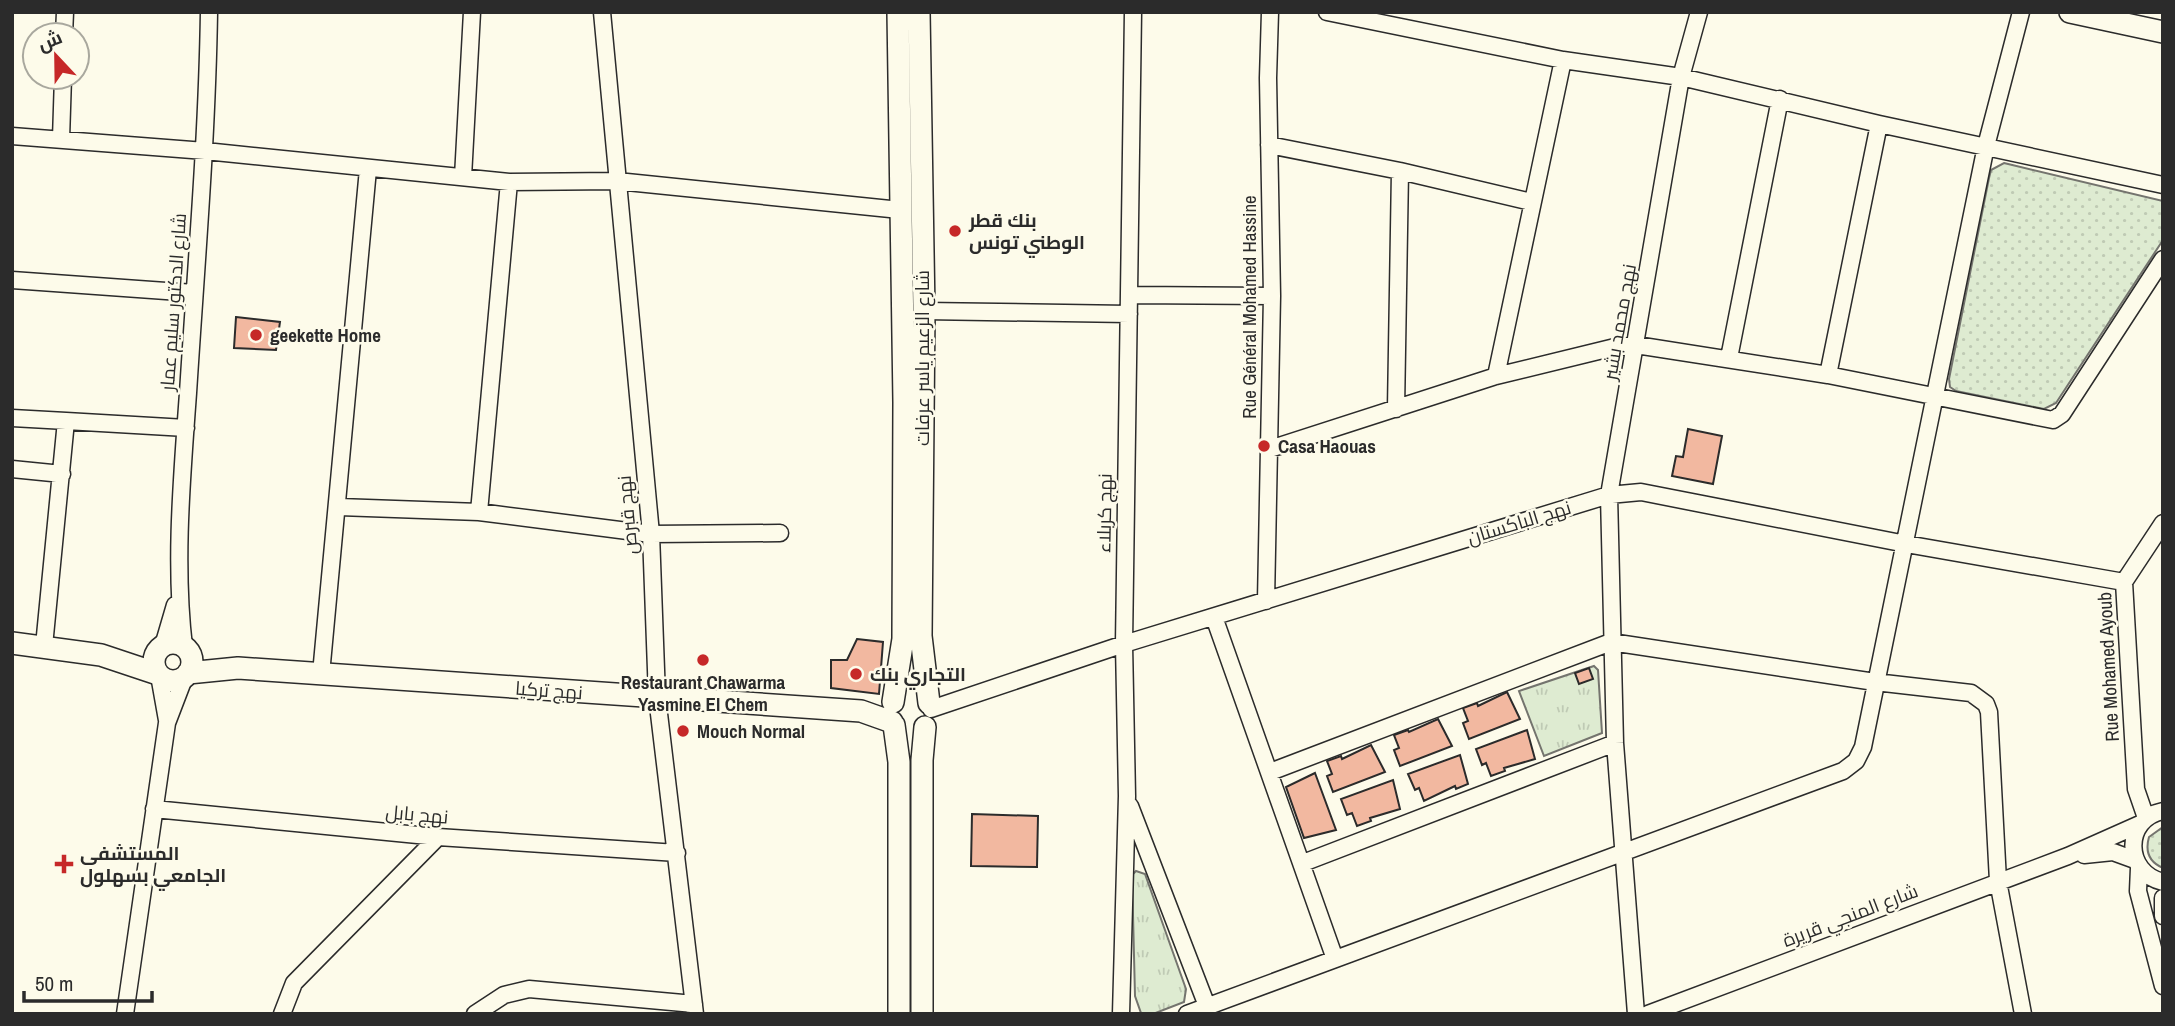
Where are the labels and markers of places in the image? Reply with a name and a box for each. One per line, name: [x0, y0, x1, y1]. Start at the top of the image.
place label: بنك قطر الوطني تونس: [968, 207, 1085, 258]
marker: بنك قطر الوطني تونس: [947, 223, 963, 239]
place label: geekette Home: [270, 322, 381, 348]
marker: geekette Home: [248, 327, 264, 343]
place label: Casa Haouas: [1278, 433, 1376, 459]
marker: Casa Haouas: [1256, 438, 1272, 454]
marker: Restaurant Chawarma Yasmine El Chem: [695, 652, 711, 668]
place label: التجاري بنك: [870, 661, 966, 690]
marker: التجاري بنك: [848, 666, 864, 682]
place label: Restaurant Chawarma Yasmine El Chem: [621, 669, 786, 717]
place label: Mouch Normal: [697, 718, 805, 744]
marker: Mouch Normal: [675, 723, 691, 739]
place label: المستشفى الجامعي بسهلول: [80, 840, 226, 891]
marker: المستشفى الجامعي بسهلول: [54, 854, 74, 874]

